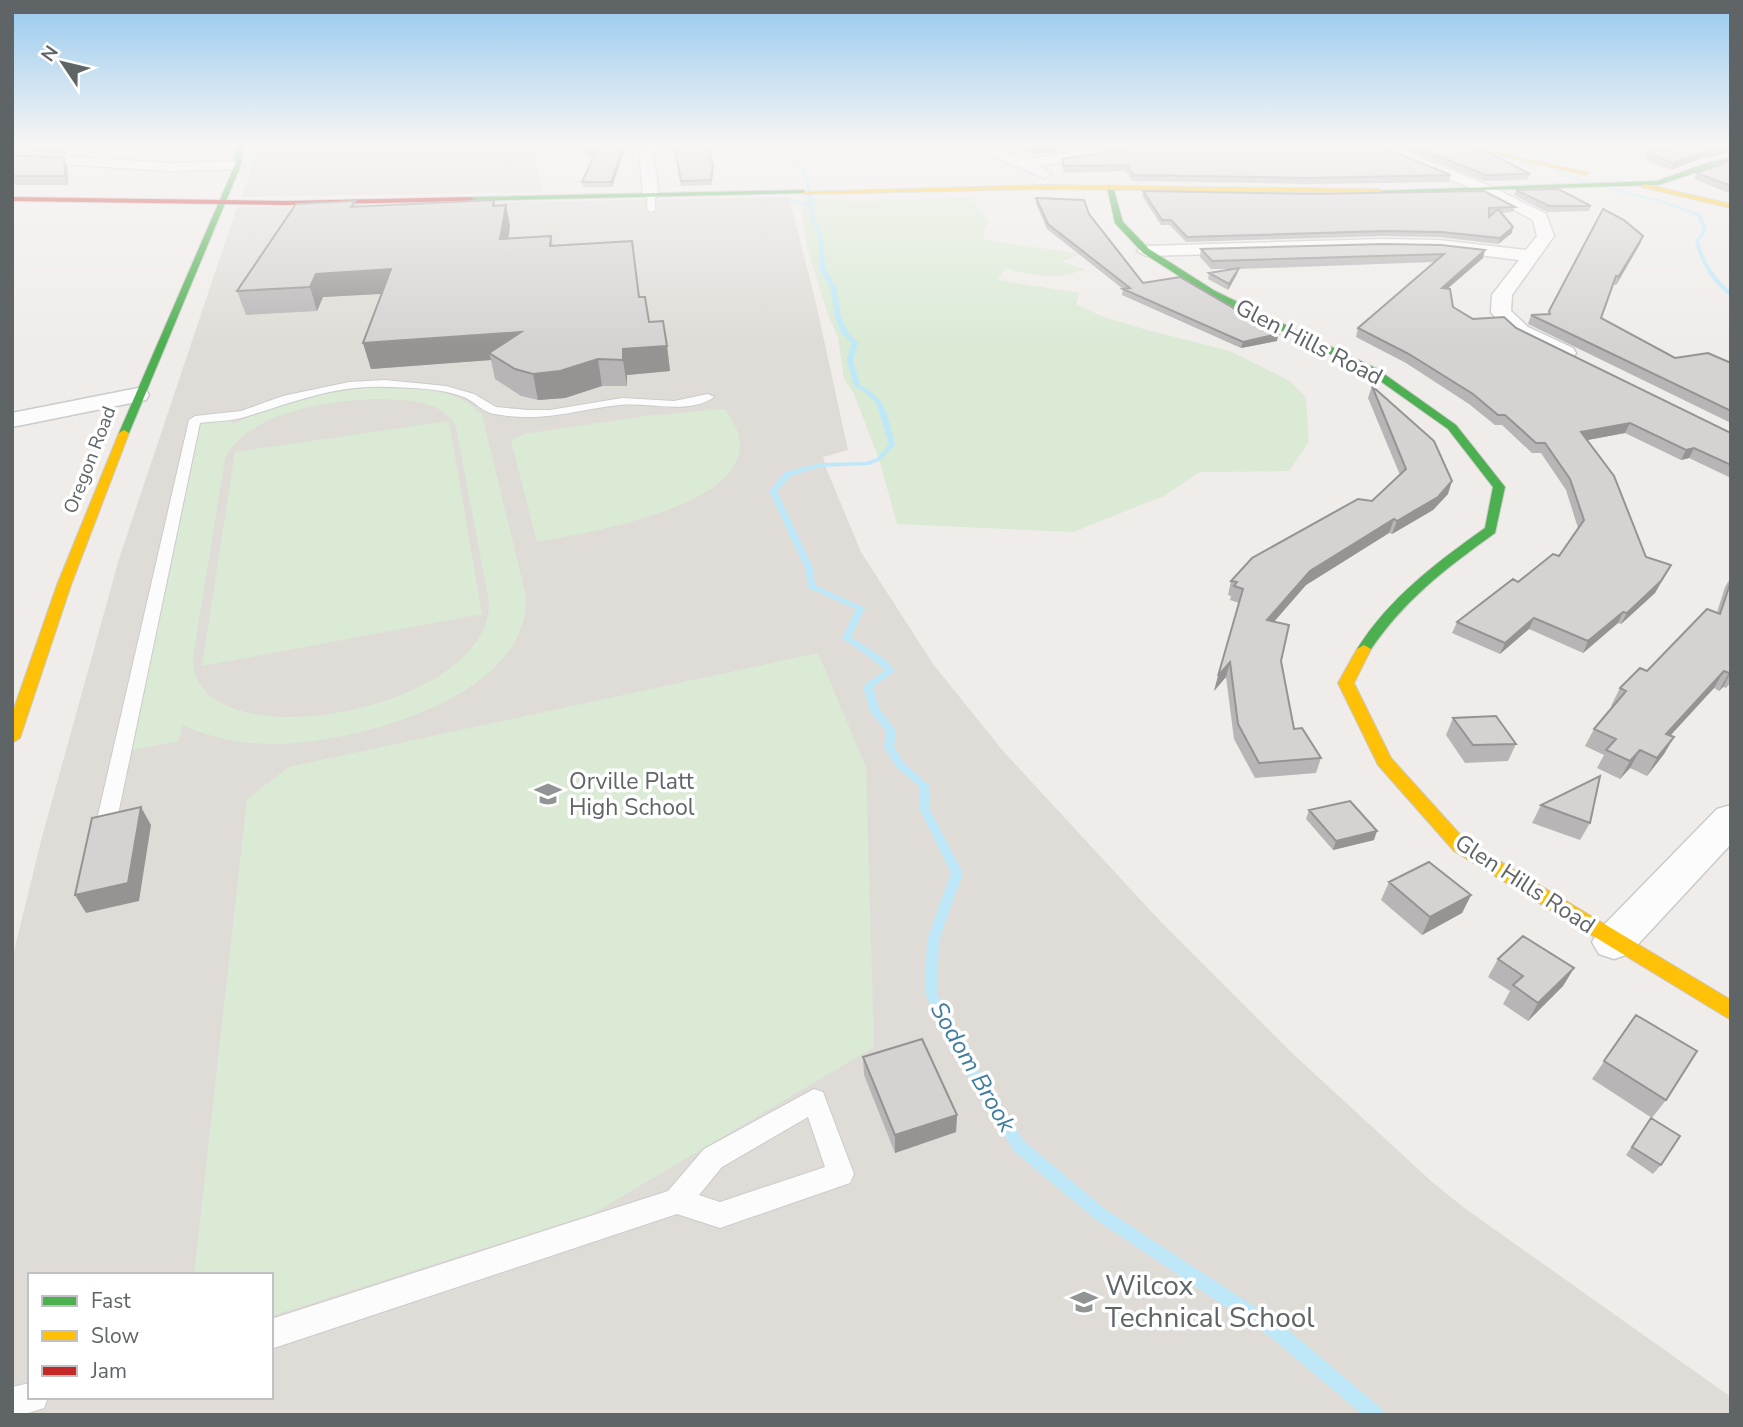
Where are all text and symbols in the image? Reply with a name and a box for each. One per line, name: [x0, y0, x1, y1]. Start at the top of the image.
north arrow: [28, 28, 98, 98]
text: N: [35, 41, 65, 67]
street label: Glen Hills Road: [1230, 292, 1388, 392]
street label: Oregon Road: [58, 403, 122, 517]
place label: Orville Platt High School: [569, 766, 695, 823]
school or university icon: Orville Platt High School: [533, 779, 563, 809]
street label: Glen Hills Road: [1449, 827, 1601, 941]
water label: Sodom Brook: [923, 996, 1024, 1139]
place label: Wilcox Technical School: [1105, 1267, 1315, 1337]
legend: [28, 1273, 273, 1399]
text: Fast: [91, 1287, 131, 1315]
school or university icon: Wilcox Technical School: [1069, 1287, 1099, 1317]
text: Slow: [91, 1322, 140, 1350]
text: Jam: [90, 1357, 127, 1385]

